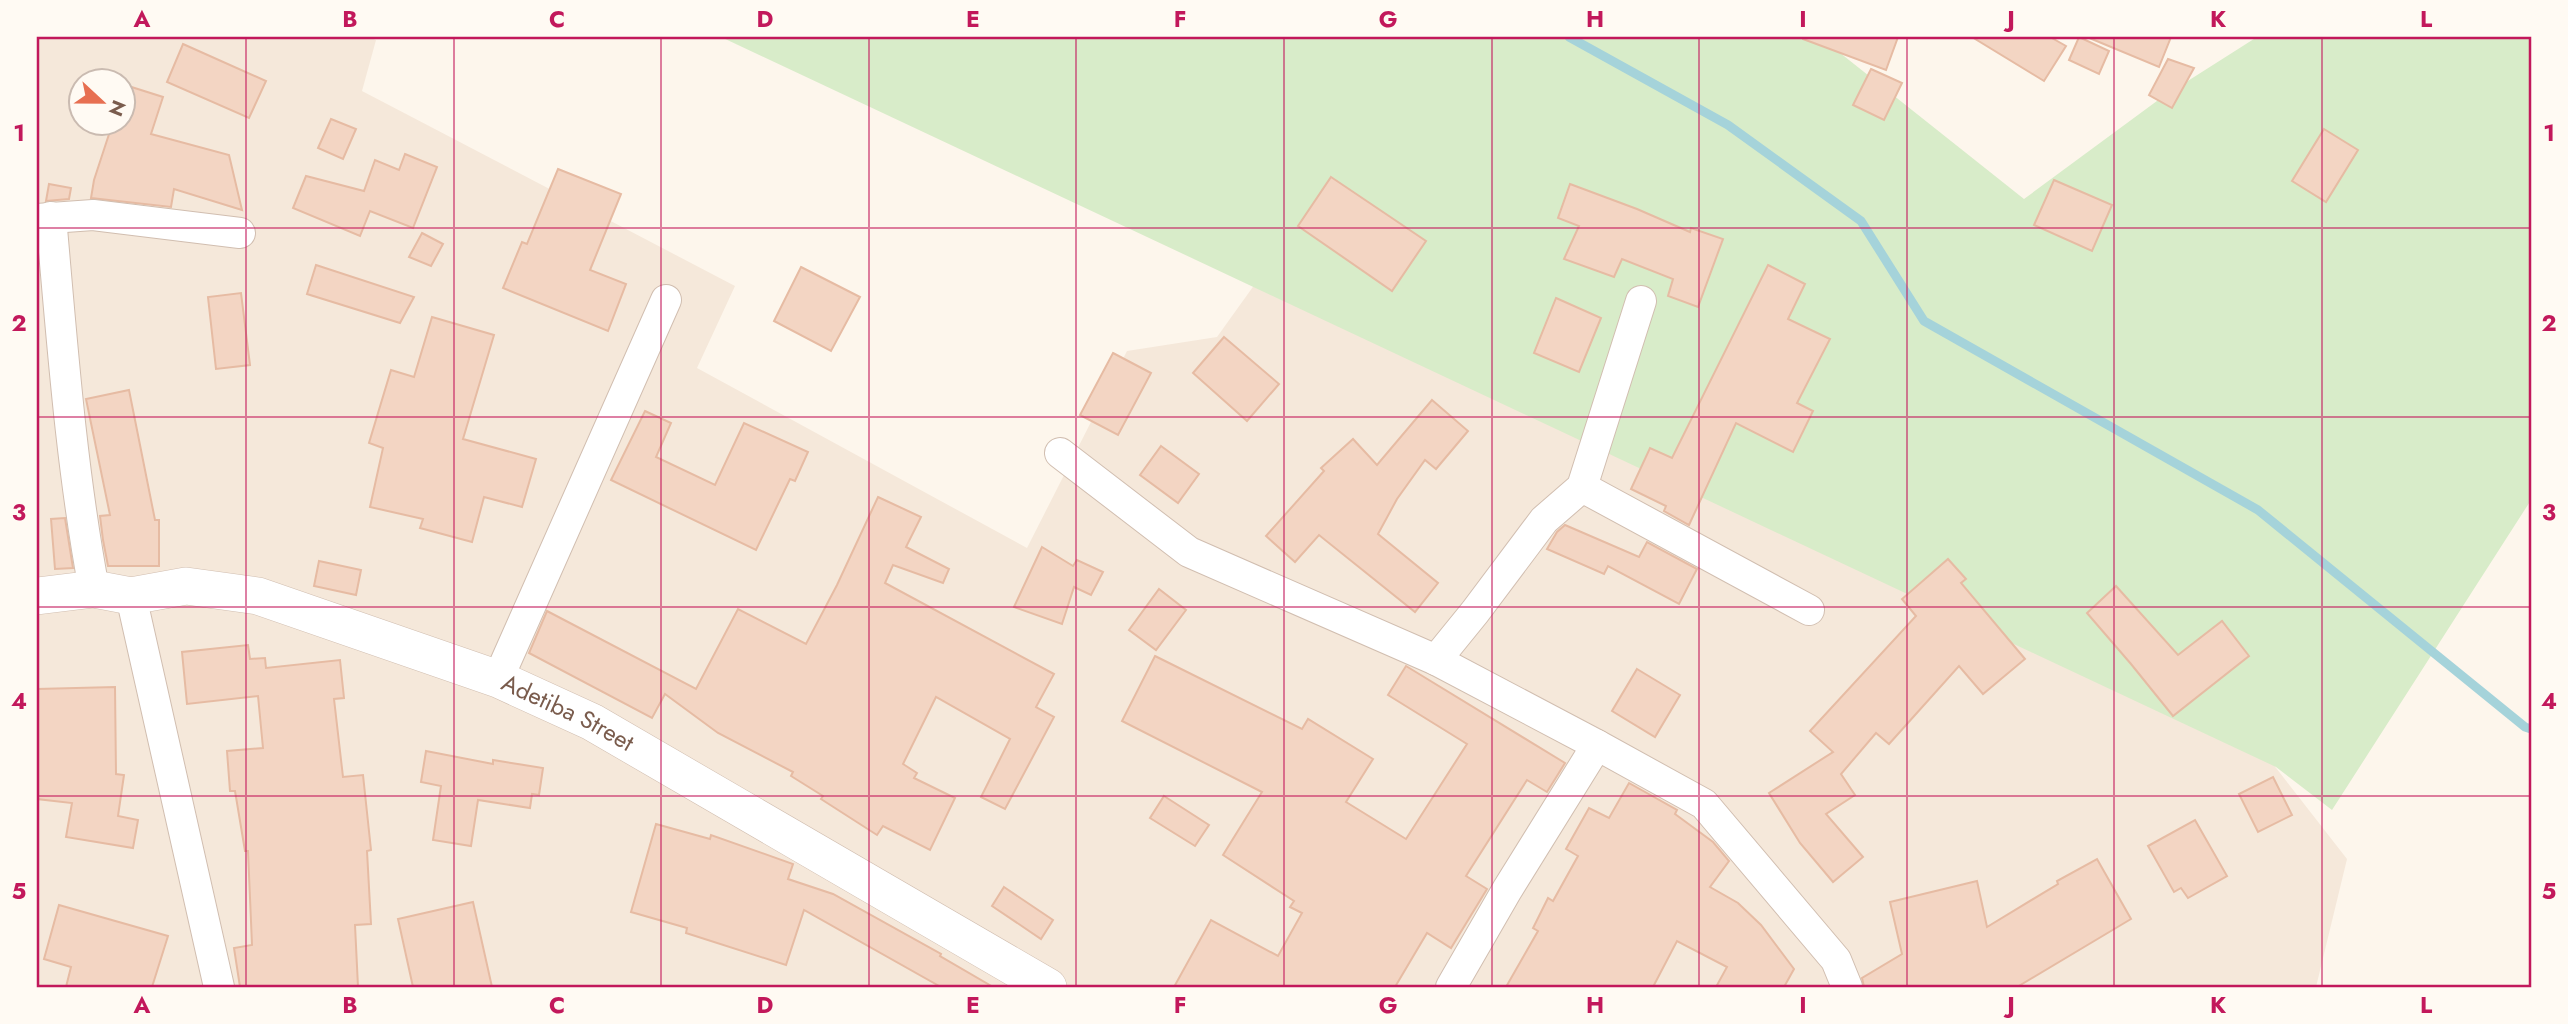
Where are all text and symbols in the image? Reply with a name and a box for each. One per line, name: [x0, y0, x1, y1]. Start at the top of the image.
text: A: [133, 2, 151, 36]
text: B: [342, 2, 358, 36]
text: C: [549, 2, 565, 36]
text: D: [757, 2, 774, 36]
text: E: [966, 2, 980, 36]
text: F: [1174, 2, 1186, 36]
text: G: [1379, 2, 1397, 36]
text: H: [1586, 2, 1604, 36]
text: I: [1799, 2, 1807, 36]
text: J: [2003, 2, 2015, 36]
text: K: [2210, 2, 2227, 36]
text: L: [2420, 2, 2433, 36]
north arrow: [66, 66, 136, 136]
text: N: [102, 96, 133, 120]
text: 1: [13, 116, 25, 150]
text: 1: [2543, 116, 2555, 150]
text: 2: [11, 306, 27, 340]
text: 2: [2541, 306, 2557, 340]
text: 3: [12, 495, 26, 529]
text: 3: [2542, 495, 2556, 529]
street label: Adetiba Street: [496, 665, 641, 760]
text: 4: [11, 684, 27, 718]
text: 4: [2541, 684, 2557, 718]
text: 5: [12, 874, 26, 908]
text: 5: [2542, 874, 2556, 908]
text: A: [133, 988, 151, 1022]
text: B: [342, 988, 358, 1022]
text: C: [549, 988, 565, 1022]
text: D: [757, 988, 774, 1022]
text: E: [966, 988, 980, 1022]
text: F: [1174, 988, 1186, 1022]
text: G: [1379, 988, 1397, 1022]
text: H: [1586, 988, 1604, 1022]
text: I: [1799, 988, 1807, 1022]
text: J: [2003, 988, 2015, 1022]
text: K: [2210, 988, 2227, 1022]
text: L: [2420, 988, 2433, 1022]

